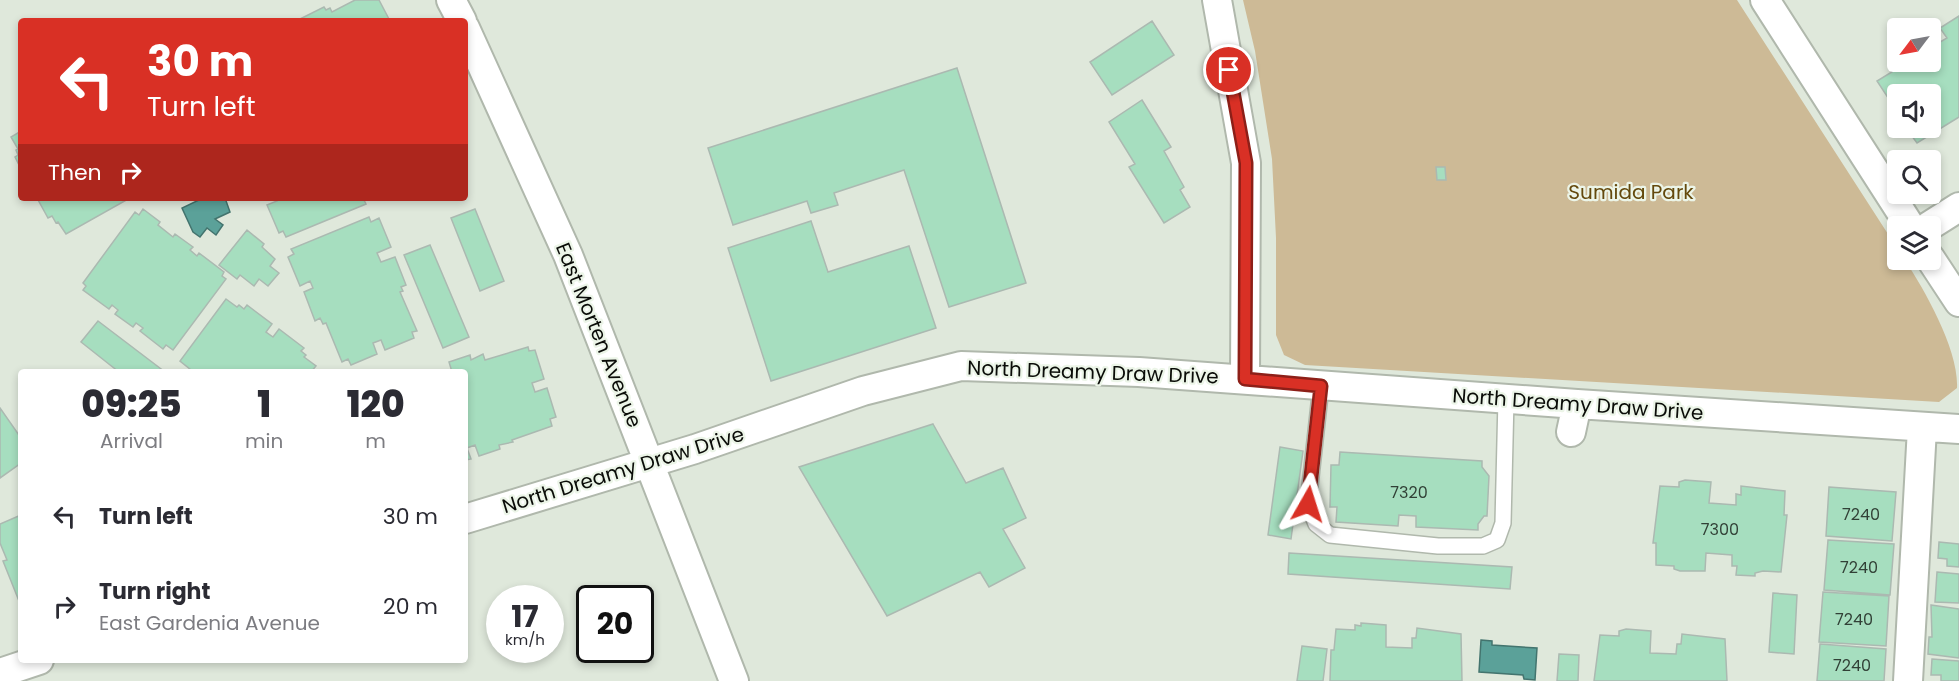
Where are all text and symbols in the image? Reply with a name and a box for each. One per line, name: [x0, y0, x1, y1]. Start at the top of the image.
north arrow: [1887, 18, 1941, 72]
map controls: [1887, 18, 1941, 270]
text: 30 m: [147, 32, 253, 91]
icon: left: [48, 42, 126, 120]
pin: [1203, 44, 1254, 95]
icon: arrive: [1212, 53, 1245, 86]
button: sound: [1887, 84, 1941, 138]
text: Turn left: [147, 88, 256, 125]
button: search: [1887, 150, 1941, 204]
icon: right: [114, 156, 147, 189]
text: Then: [48, 157, 102, 188]
park label: Sumida Park: [1568, 178, 1694, 206]
button: layers: [1887, 216, 1941, 270]
street label: East Morten Avenue: [549, 238, 649, 432]
street label: North Dreamy Draw Drive: [967, 354, 1219, 390]
text: 09:25: [81, 379, 182, 430]
text: 1: [257, 379, 271, 430]
text: 120: [347, 379, 405, 430]
street label: North Dreamy Draw Drive: [1452, 381, 1704, 427]
street label: North Dreamy Draw Drive: [499, 420, 747, 520]
text: Arrival: [100, 427, 163, 455]
text: min: [245, 427, 283, 455]
text: m: [365, 427, 386, 455]
position arrow: [1276, 472, 1340, 536]
house number: 7320: [1390, 481, 1428, 504]
icon: left: [48, 500, 81, 533]
text: Turn left: [99, 501, 193, 532]
text: 30 m: [383, 501, 438, 532]
house number: 7240: [1842, 503, 1880, 526]
house number: 7300: [1701, 518, 1739, 541]
house number: 7240: [1840, 556, 1878, 579]
text: Turn right: [99, 576, 210, 607]
speed limit sign: 20: [576, 585, 654, 663]
icon: right: [48, 590, 81, 623]
text: 20 m: [383, 591, 438, 622]
text: 17: [511, 595, 539, 638]
house number: 7240: [1835, 608, 1873, 631]
text: East Gardenia Avenue: [99, 609, 320, 637]
text: km/h: [505, 629, 545, 650]
house number: 7240: [1833, 654, 1871, 677]

